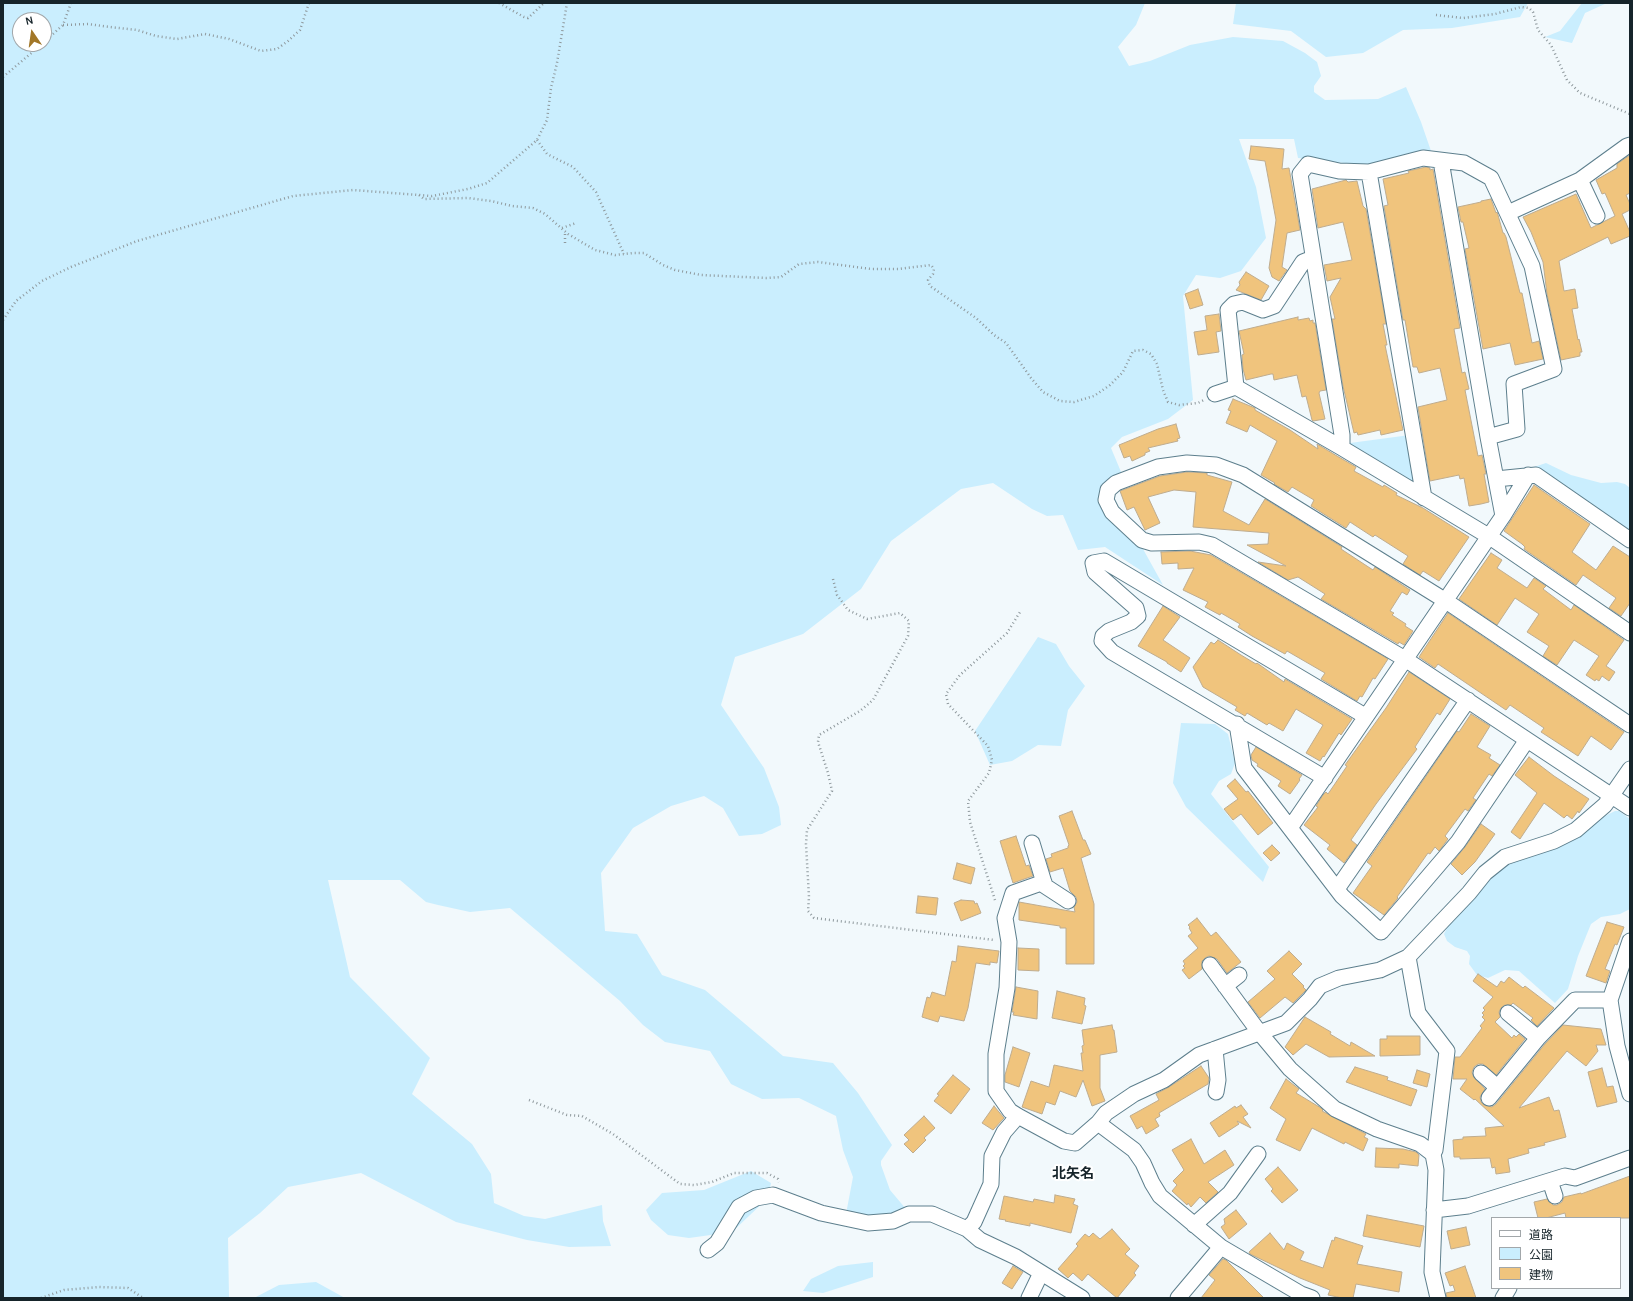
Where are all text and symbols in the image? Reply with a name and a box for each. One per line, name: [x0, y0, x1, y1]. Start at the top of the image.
north arrow: [12, 12, 52, 52]
text: N: [24, 14, 35, 28]
district label: 北矢名: [1052, 1166, 1094, 1182]
legend: [1491, 1217, 1621, 1289]
text: 道路: [1529, 1228, 1553, 1242]
text: 公園: [1529, 1248, 1553, 1262]
text: 建物: [1529, 1268, 1553, 1282]

